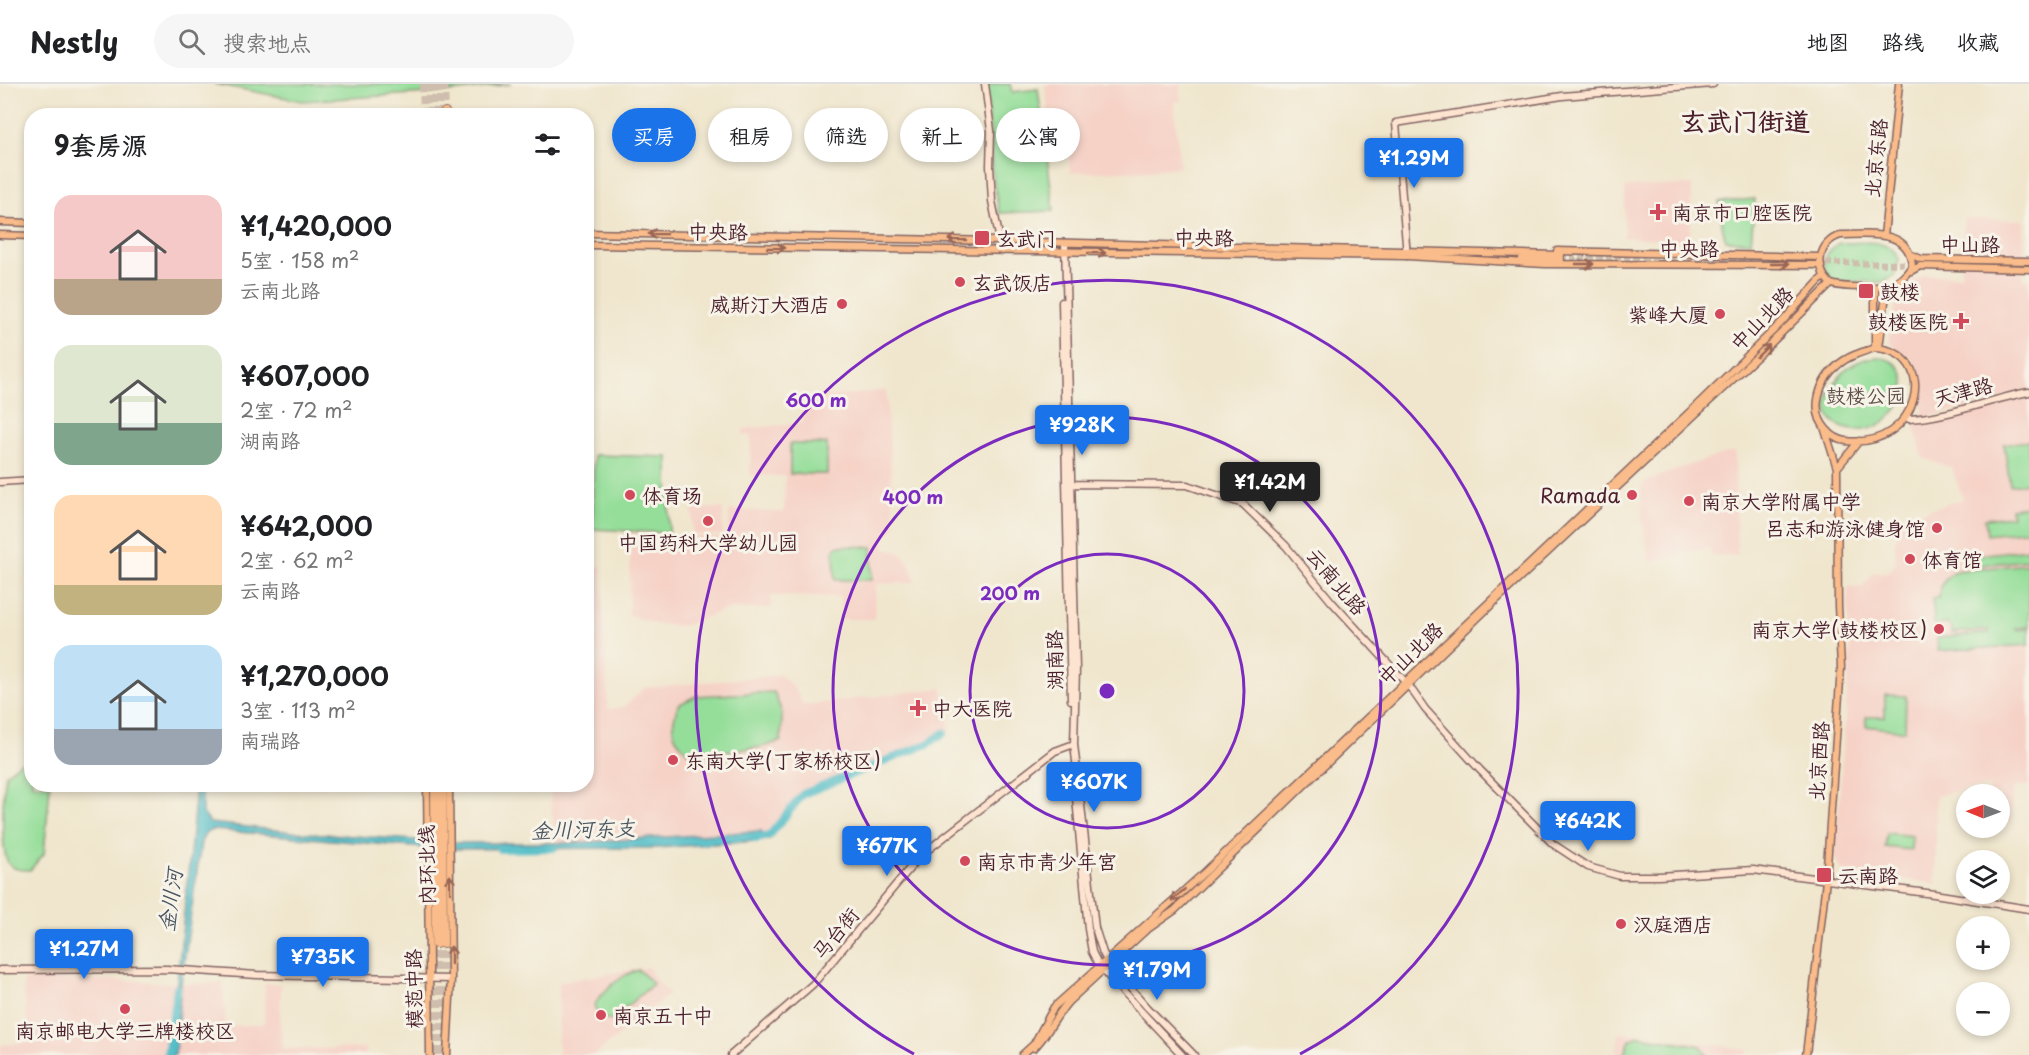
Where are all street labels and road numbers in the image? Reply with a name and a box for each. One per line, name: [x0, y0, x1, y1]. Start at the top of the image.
street label: 北京东路: [1856, 116, 1894, 199]
street label: 中央路: [688, 215, 749, 247]
street label: 中央路: [1174, 221, 1235, 253]
street label: 中山路: [1940, 229, 2001, 259]
street label: 中央路: [1659, 233, 1720, 263]
street label: 中山北路: [1722, 278, 1800, 357]
street label: 天津路: [1930, 368, 1997, 413]
street label: 云南北路: [1300, 541, 1375, 622]
street label: 中山北路: [1371, 614, 1450, 692]
street label: 湖南路: [1038, 629, 1070, 690]
street label: 北京西路: [1800, 719, 1836, 802]
street label: 内环北线: [410, 825, 442, 905]
street label: 马台街: [804, 900, 866, 966]
street label: 模范中路: [397, 948, 429, 1029]

